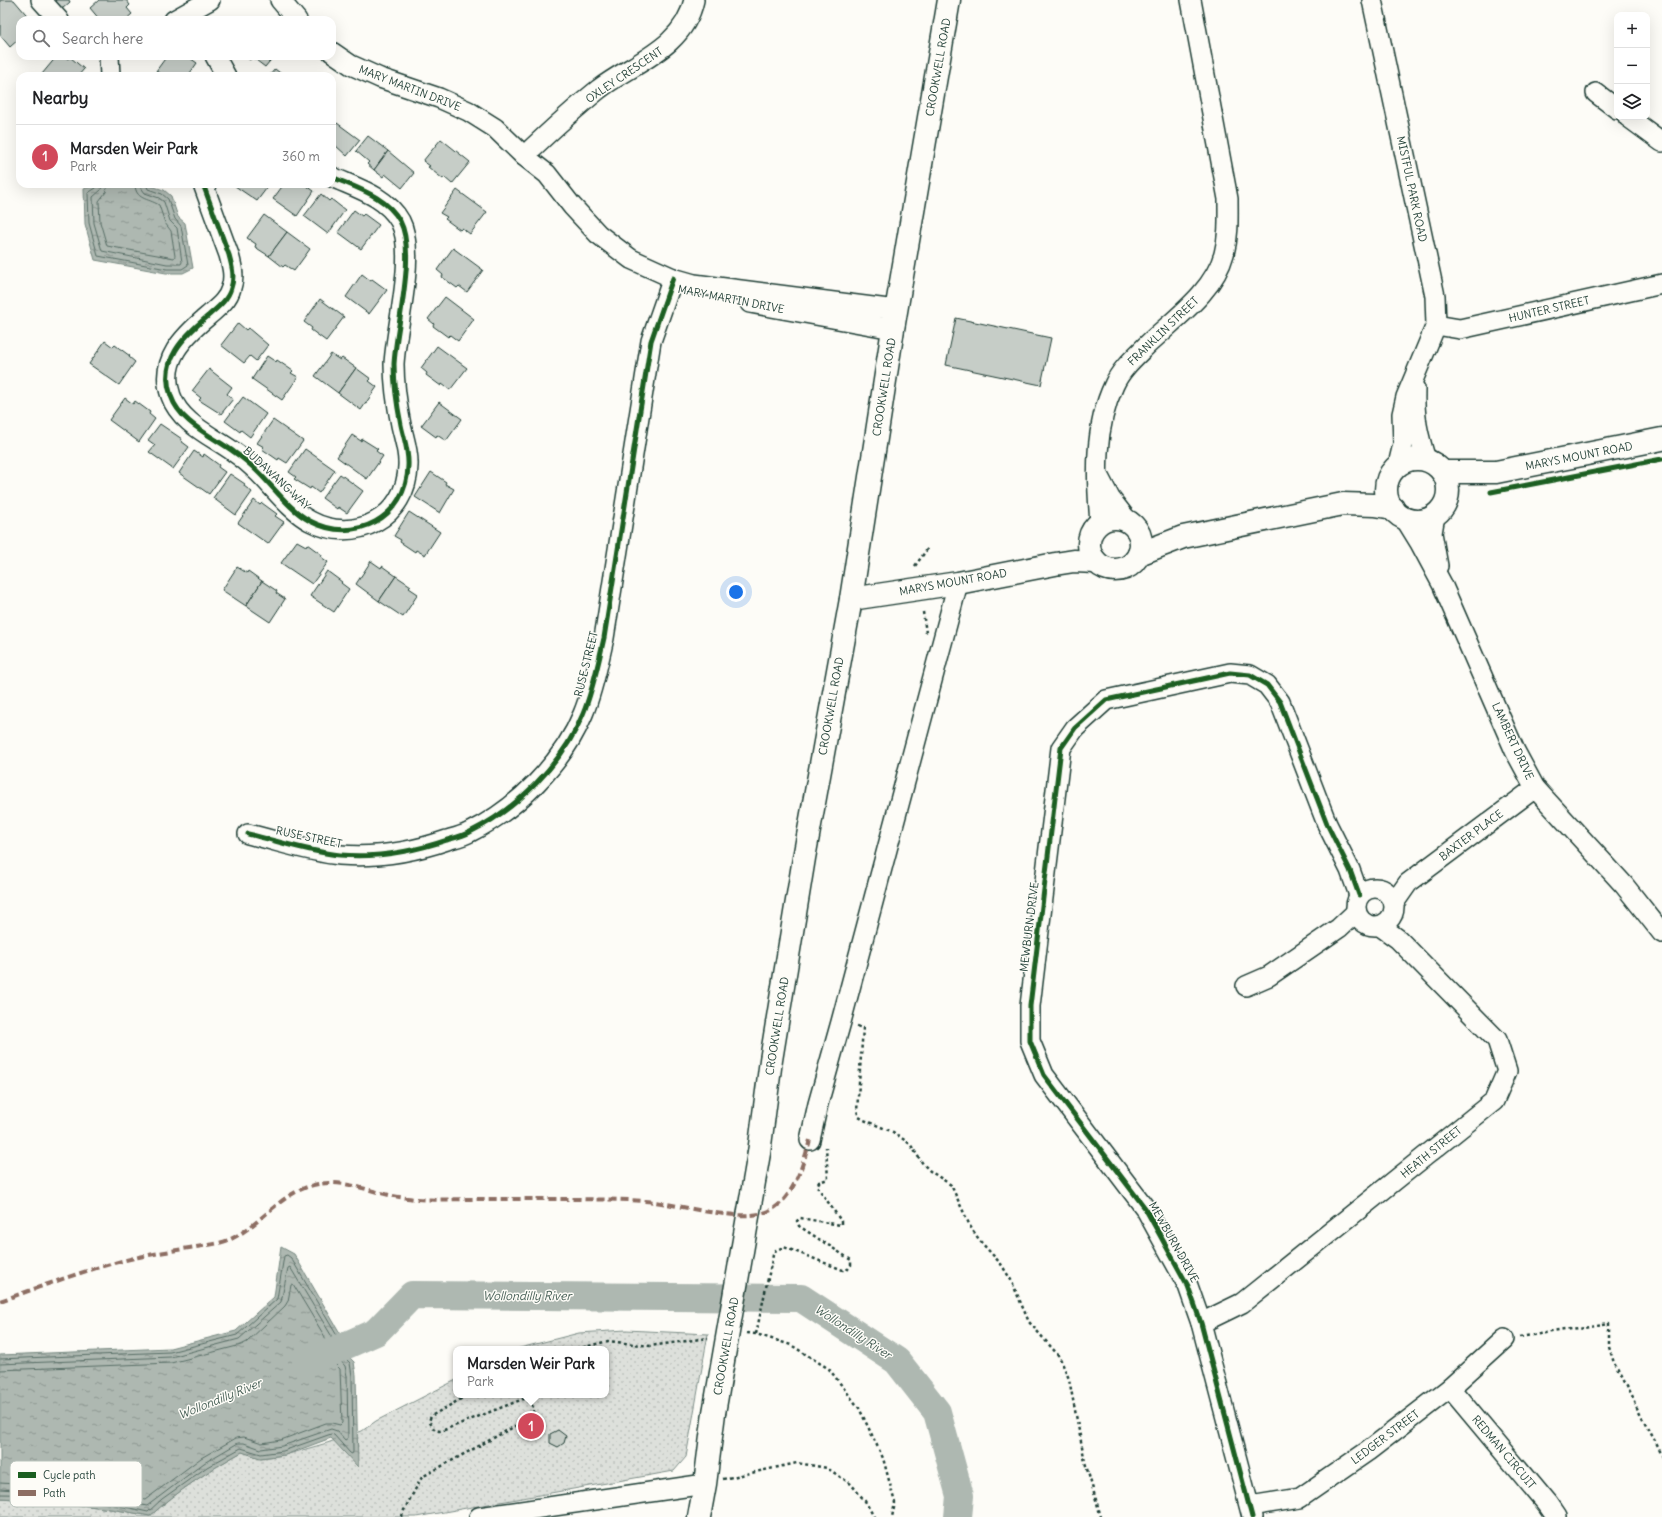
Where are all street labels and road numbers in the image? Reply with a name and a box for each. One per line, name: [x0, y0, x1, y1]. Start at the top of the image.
street label: CROOKWELL ROAD: [922, 17, 954, 117]
street label: OXLEY CRESCENT: [583, 44, 665, 106]
street label: MARY MARTIN DRIVE: [357, 62, 463, 114]
street label: MISTFUL PARK ROAD: [1394, 135, 1430, 243]
street label: MARY MARTIN DRIVE: [677, 282, 785, 316]
street label: FRANKLIN STREET: [1125, 293, 1202, 368]
street label: HUNTER STREET: [1507, 293, 1591, 325]
street label: CROOKWELL ROAD: [869, 337, 899, 437]
street label: MARYS MOUNT ROAD: [1524, 439, 1634, 473]
street label: BUDAWANG WAY: [241, 443, 313, 513]
street label: MARYS MOUNT ROAD: [898, 566, 1008, 598]
street label: RUSE STREET: [571, 629, 601, 698]
street label: CROOKWELL ROAD: [815, 656, 847, 756]
street label: LAMBERT DRIVE: [1489, 700, 1537, 782]
street label: BAXTER PLACE: [1436, 806, 1506, 864]
street label: RUSE STREET: [275, 823, 344, 851]
street label: MEWBURN DRIVE: [1017, 881, 1041, 973]
street label: CROOKWELL ROAD: [762, 976, 792, 1076]
street label: HEATH STREET: [1398, 1123, 1465, 1181]
street label: MEWBURN DRIVE: [1146, 1199, 1202, 1285]
street label: CROOKWELL ROAD: [710, 1296, 742, 1396]
street label: LEDGER STREET: [1348, 1407, 1422, 1467]
street label: REDMAN CIRCUIT: [1469, 1412, 1539, 1492]

